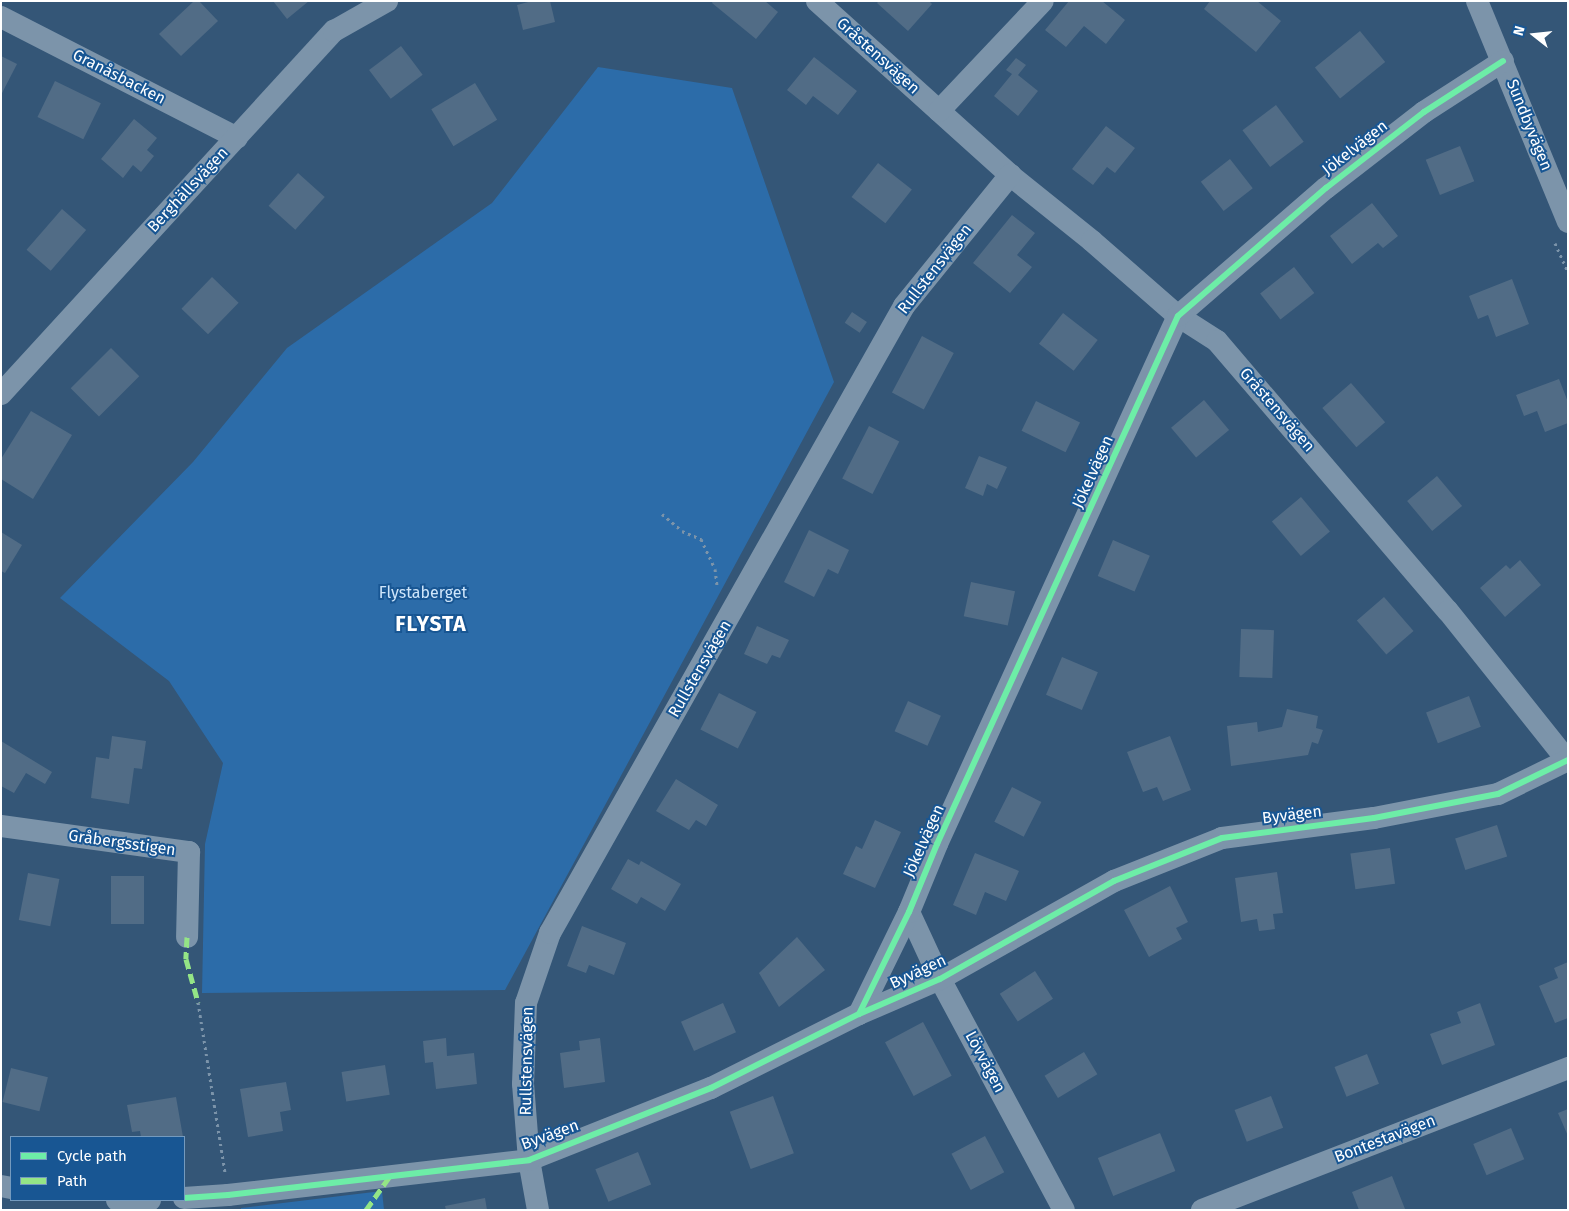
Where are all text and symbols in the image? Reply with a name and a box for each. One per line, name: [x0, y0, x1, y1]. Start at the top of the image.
north arrow: [1509, 10, 1559, 60]
street label: Gråstensvägen: [833, 14, 923, 98]
text: N: [1510, 24, 1529, 38]
street label: Granåsbacken: [69, 45, 169, 109]
street label: Sundbyvägen: [1502, 77, 1556, 173]
street label: Jökelvägen: [1318, 116, 1392, 180]
street label: Berghällsvägen: [144, 143, 232, 237]
street label: Rullstensvägen: [894, 220, 976, 318]
street label: Gråstensvägen: [1235, 364, 1319, 456]
street label: Jökelvägen: [1068, 433, 1118, 511]
park label: Flystaberget: [379, 583, 467, 603]
district label: FLYSTA: [395, 611, 467, 637]
street label: Rullstensvägen: [664, 617, 736, 721]
street label: Jökelvägen: [899, 802, 949, 880]
street label: Byvägen: [1261, 802, 1323, 828]
street label: Gråbergsstigen: [67, 826, 177, 860]
street label: Byvägen: [887, 951, 949, 993]
street label: Rullstensvägen: [516, 1006, 538, 1116]
street label: Lövvägen: [961, 1028, 1009, 1096]
street label: Bontestavägen: [1332, 1111, 1438, 1167]
street label: Byvägen: [519, 1116, 581, 1154]
legend: [10, 1136, 185, 1201]
text: Cycle path: [57, 1147, 127, 1165]
text: Path: [57, 1172, 87, 1190]

